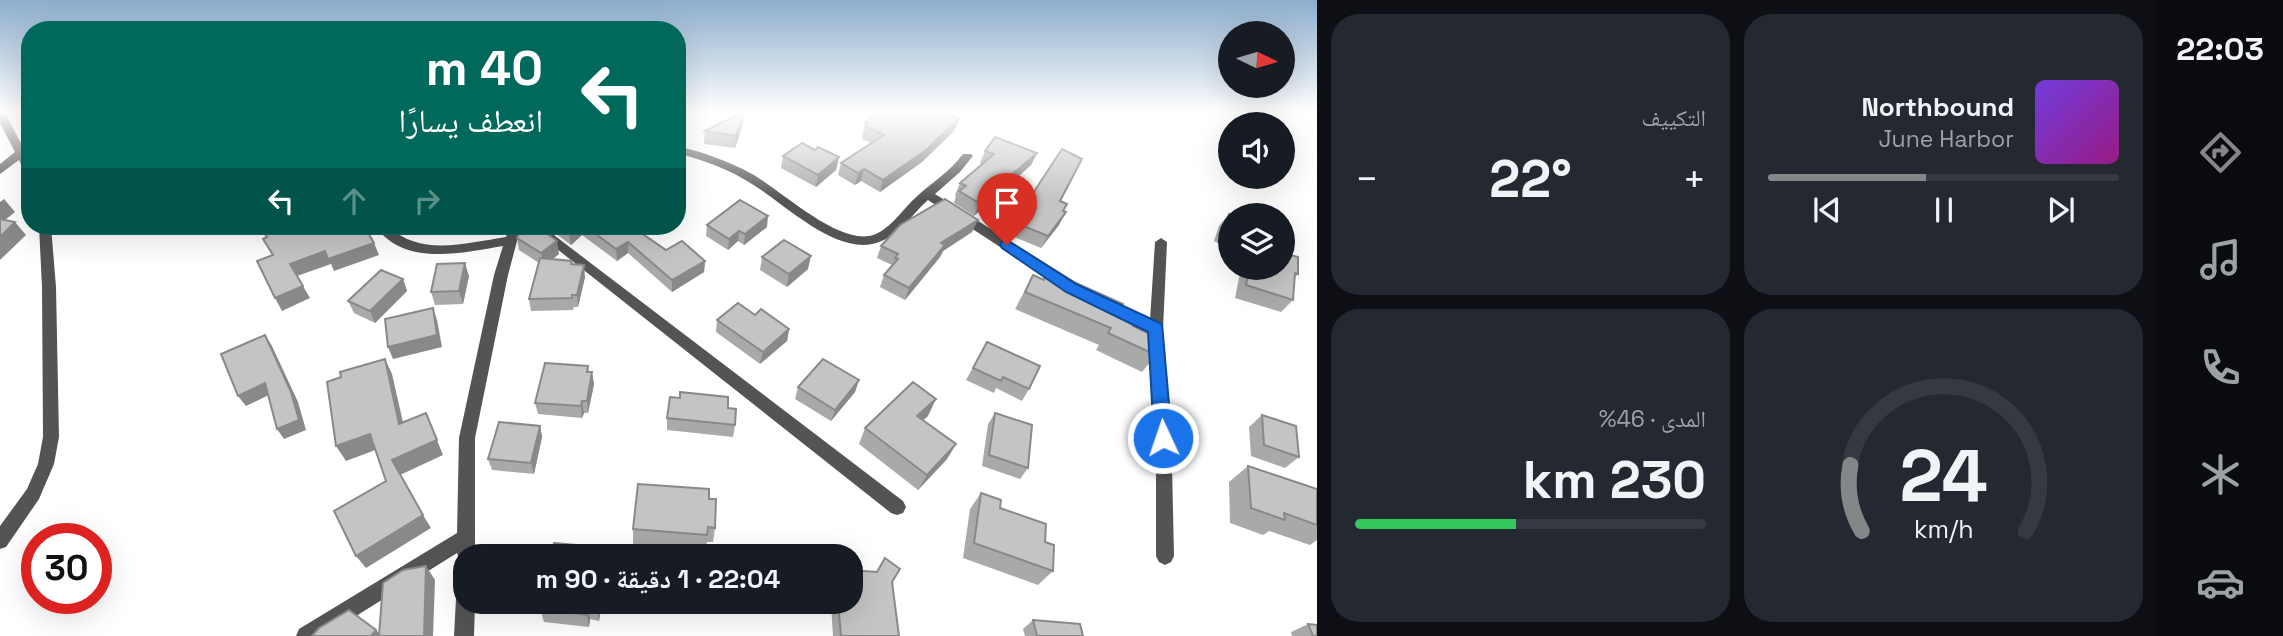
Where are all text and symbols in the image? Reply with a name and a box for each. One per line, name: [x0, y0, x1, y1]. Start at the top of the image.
north arrow: [1218, 21, 1295, 98]
map controls: [1218, 21, 1295, 280]
text: 22:03: [2176, 29, 2264, 69]
text: 40 m: [426, 37, 543, 99]
icon: left: [567, 49, 658, 140]
text: Northbound: [1861, 90, 2014, 124]
text: انعطف يسارًا: [399, 101, 543, 141]
text: التكييف: [1641, 103, 1706, 133]
button: sound: [1218, 112, 1295, 189]
text: June Harbor: [1879, 124, 2014, 154]
icon: directions: [2196, 128, 2245, 177]
text: 22°: [1489, 146, 1572, 212]
text: −: [1355, 155, 1379, 203]
text: +: [1682, 155, 1706, 203]
pin: [977, 173, 1037, 245]
icon: left: [262, 182, 300, 220]
icon: ahead: [335, 182, 373, 220]
icon: right: [408, 182, 446, 220]
icon: arrive: [988, 184, 1026, 222]
icon: previous: [1808, 191, 1846, 229]
icon: pause: [1925, 191, 1963, 229]
icon: next: [2042, 191, 2080, 229]
button: layers: [1218, 203, 1295, 280]
icon: music: [2196, 235, 2245, 284]
icon: phone: [2196, 343, 2245, 392]
position arrow: [1126, 401, 1200, 475]
text: المدى · 46%: [1599, 404, 1706, 434]
text: 24: [1899, 430, 1988, 523]
text: 230 km: [1523, 447, 1706, 513]
icon: climate: [2196, 450, 2245, 499]
text: km/h: [1914, 513, 1973, 545]
speed limit sign: 30: [21, 523, 112, 614]
icon: car: [2196, 558, 2245, 607]
text: 22:04 · 1 دقيقة · 90 m: [536, 562, 780, 596]

